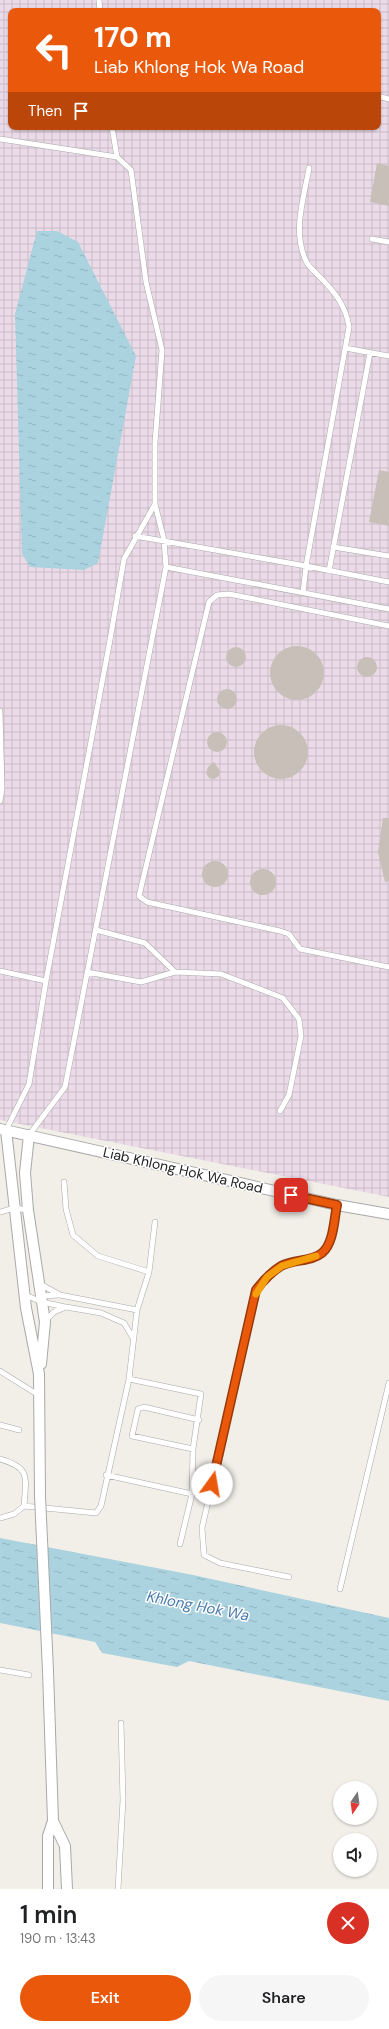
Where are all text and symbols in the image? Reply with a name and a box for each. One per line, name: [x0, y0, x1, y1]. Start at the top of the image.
text: 170 m: [94, 19, 172, 56]
icon: left: [28, 24, 80, 76]
text: Liab Khlong Hok Wa Road: [94, 55, 304, 79]
icon: arrive: [70, 100, 92, 122]
text: Then: [28, 101, 62, 121]
street label: Liab Khlong Hok Wa Road: [101, 1143, 265, 1197]
pin: [274, 1178, 308, 1212]
icon: arrive: [280, 1184, 302, 1206]
position arrow: [191, 1463, 233, 1505]
water label: Khlong Hok Wa: [145, 1586, 251, 1626]
north arrow: [333, 1781, 377, 1825]
map controls: [333, 1781, 377, 1877]
button: sound: [333, 1833, 377, 1877]
text: 1 min: [20, 1899, 77, 1930]
button: close: [327, 1902, 369, 1944]
text: 190 m · 13:43: [20, 1930, 96, 1947]
button: Exit: [20, 1975, 191, 2021]
button: Share: [199, 1975, 369, 2021]

